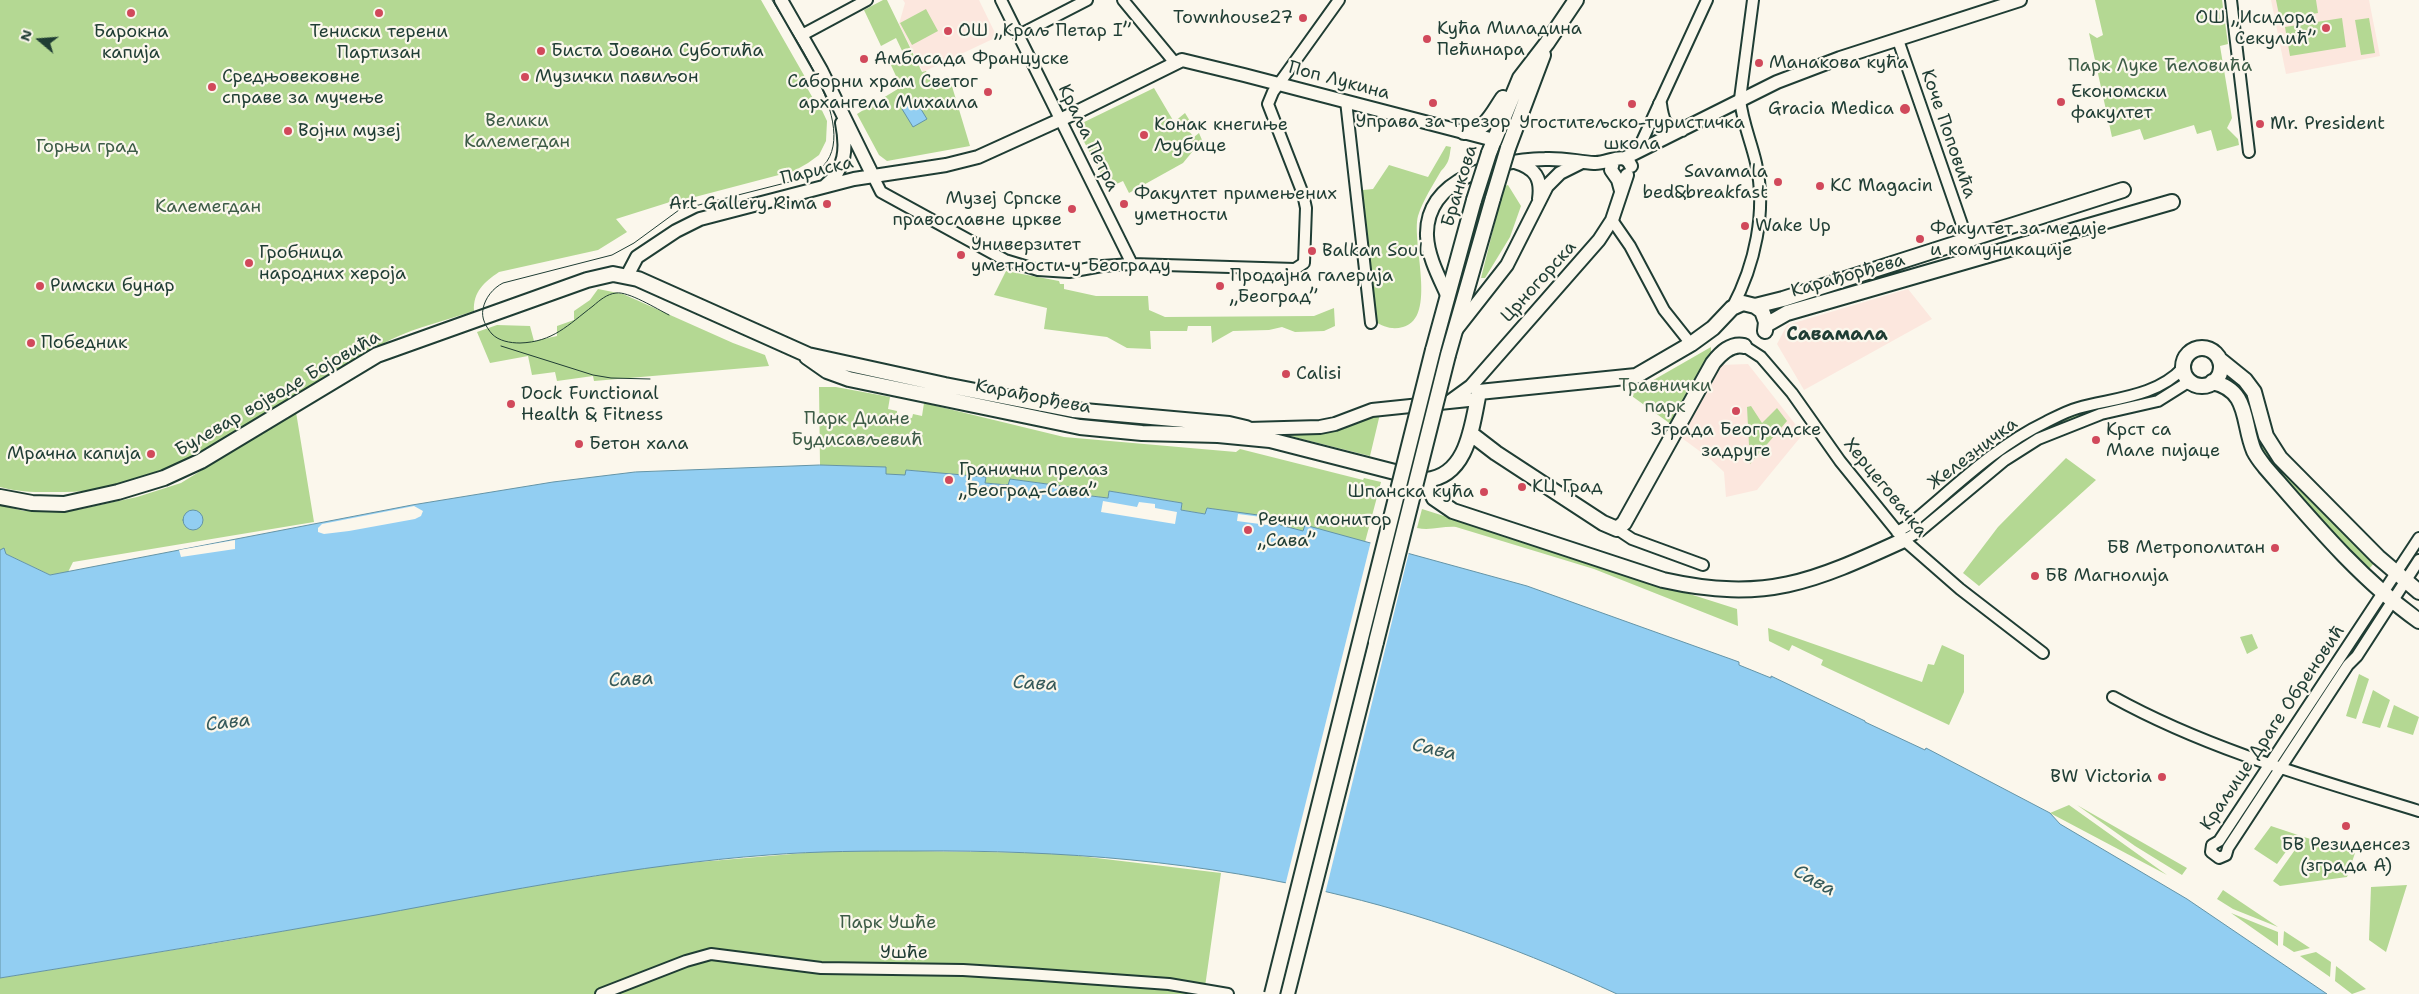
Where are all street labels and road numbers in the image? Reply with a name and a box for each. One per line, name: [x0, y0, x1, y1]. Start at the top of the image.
street label: Поп Лукина: [1286, 57, 1392, 105]
street label: Коче Поповића: [1916, 67, 1980, 201]
street label: Краља Петра: [1053, 81, 1123, 195]
street label: Бранкова: [1437, 143, 1483, 229]
street label: Париска: [779, 152, 855, 190]
street label: Црногорска: [1497, 237, 1581, 327]
street label: Карађорђева: [1789, 249, 1907, 303]
street label: Булевар војводе Бојовића: [172, 326, 384, 462]
street label: Карађорђева: [973, 375, 1093, 419]
street label: Железничка: [1924, 413, 2022, 495]
street label: Херцеговачка: [1838, 434, 1932, 542]
street label: Краљице Драге Обреновић: [2196, 621, 2350, 835]
street label: Ушће: [880, 942, 928, 964]

